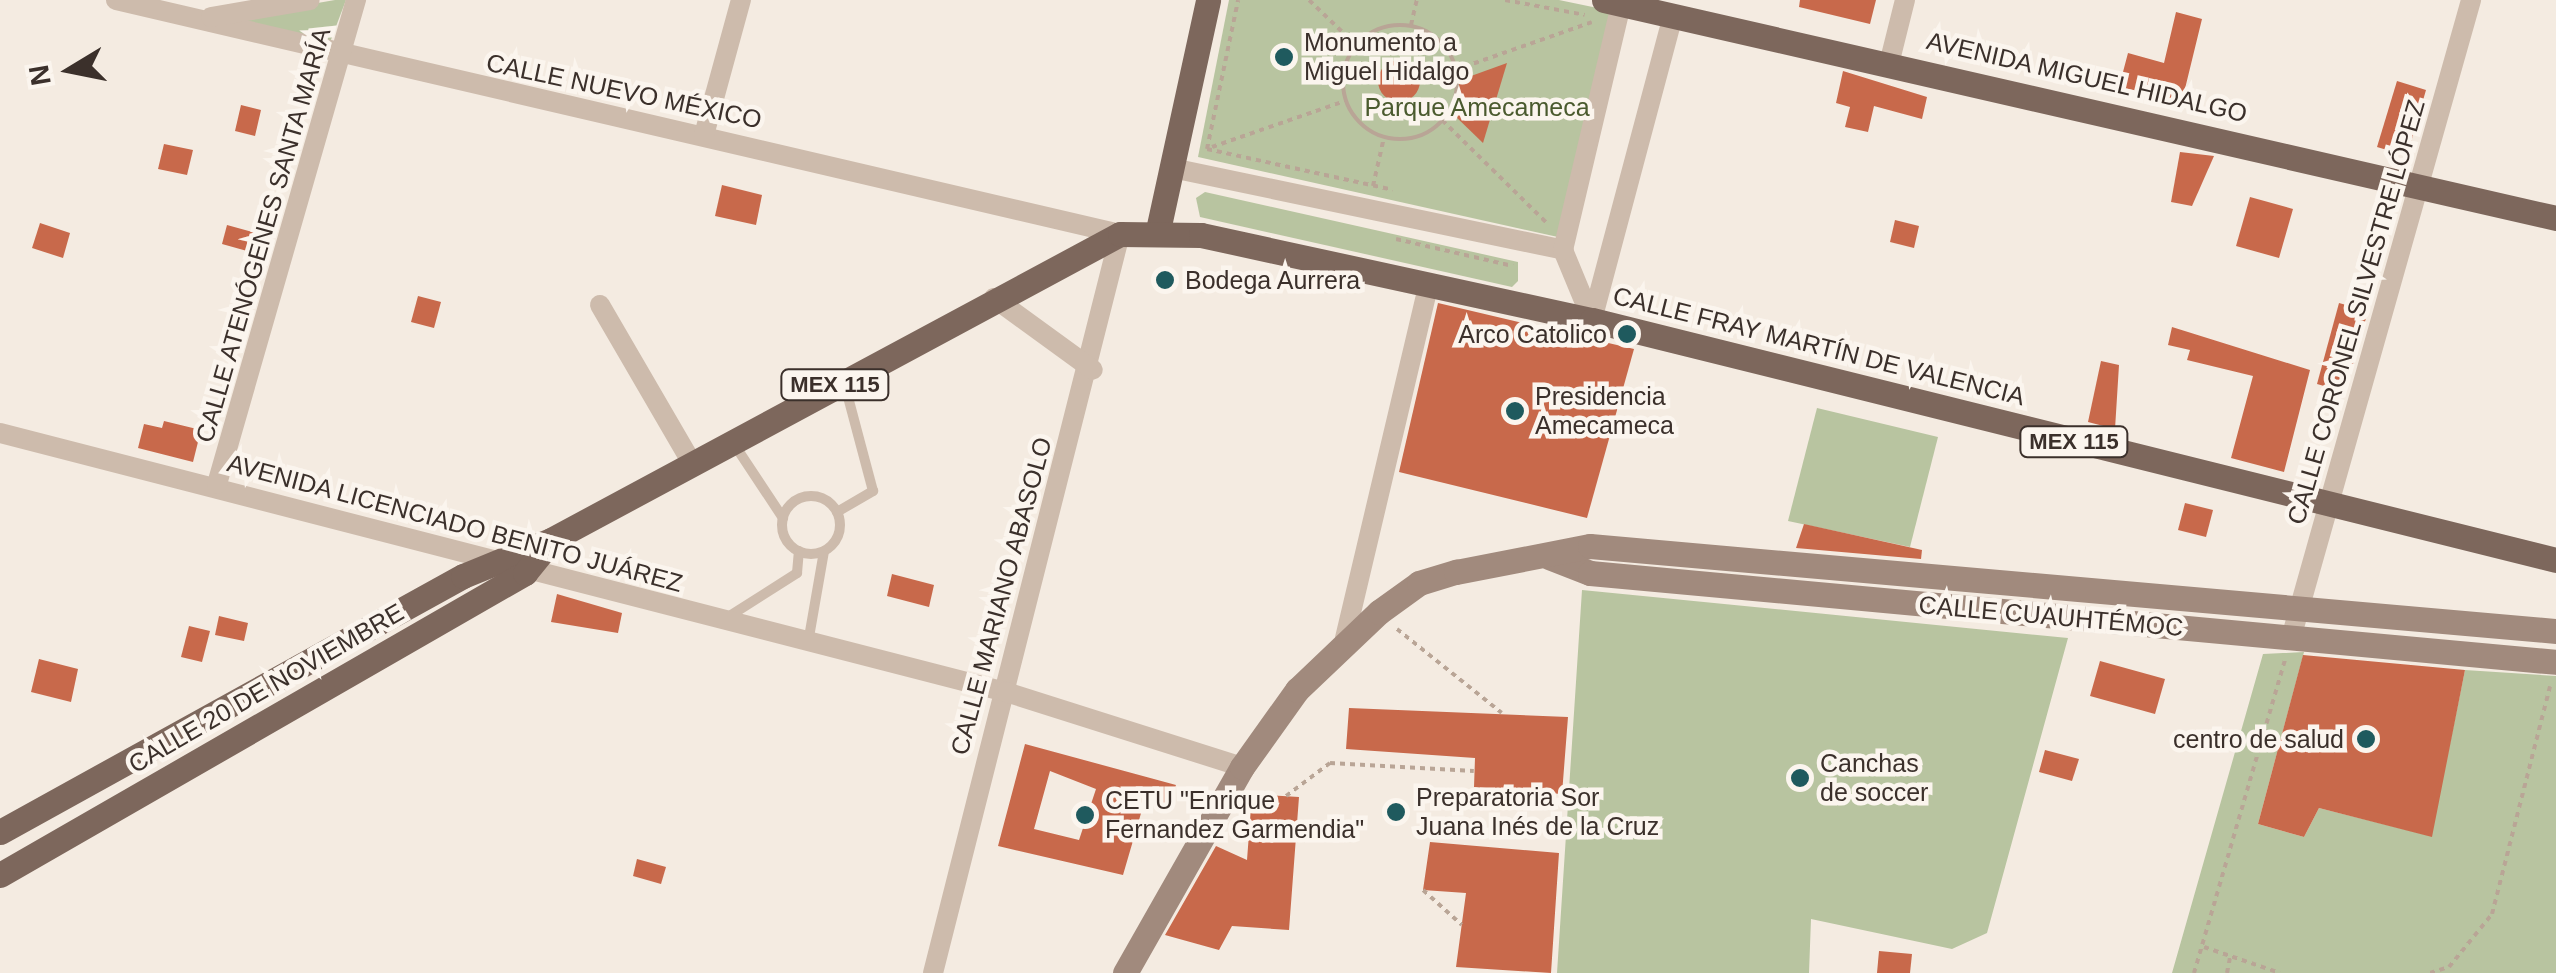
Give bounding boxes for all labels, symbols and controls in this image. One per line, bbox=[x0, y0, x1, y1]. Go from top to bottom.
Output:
north arrow bbox=[20, 20, 120, 120]
street label: CALLE ATENÓGENES SANTA MARÍA bbox=[189, 23, 337, 447]
street label: AVENIDA MIGUEL HIDALGO bbox=[1923, 25, 2251, 129]
place label: Monumento a Miguel Hidalgo bbox=[1304, 28, 1469, 87]
marker: Monumento a Miguel Hidalgo bbox=[1273, 46, 1295, 68]
street label: CALLE NUEVO MÉXICO bbox=[484, 47, 764, 135]
text: N bbox=[23, 63, 57, 88]
park label: Parque Amecameca bbox=[1364, 92, 1590, 122]
street label: CALLE CORONEL SILVESTRE LÓPEZ bbox=[2281, 96, 2431, 528]
place label: Bodega Aurrera bbox=[1185, 265, 1362, 295]
marker: Bodega Aurrera bbox=[1154, 269, 1176, 291]
street label: CALLE FRAY MARTÍN DE VALENCIA bbox=[1610, 280, 2028, 412]
place label: Arco Catolico bbox=[1458, 319, 1607, 349]
marker: Arco Catolico bbox=[1616, 323, 1638, 345]
road number: MEX 115 bbox=[780, 368, 890, 402]
place label: Presidencia Amecameca bbox=[1535, 382, 1674, 441]
marker: Presidencia Amecameca bbox=[1504, 400, 1526, 422]
road number: MEX 115 bbox=[2019, 425, 2129, 459]
street label: CALLE MARIANO ABASOLO bbox=[944, 433, 1058, 759]
street label: AVENIDA LICENCIADO BENITO JUÁREZ bbox=[223, 448, 687, 598]
street label: CALLE CUAUHTÉMOC bbox=[1918, 589, 2184, 643]
street label: CALLE 20 DE NOVIEMBRE bbox=[123, 597, 409, 779]
place label: centro de salud bbox=[2173, 724, 2344, 754]
marker: centro de salud bbox=[2353, 726, 2379, 752]
place label: Canchas de soccer bbox=[1820, 749, 1928, 808]
marker: Canchas de soccer bbox=[1789, 767, 1811, 789]
place label: Preparatoria Sor Juana Inés de la Cruz bbox=[1416, 783, 1659, 842]
place label: CETU "Enrique Fernandez Garmendia" bbox=[1105, 786, 1364, 845]
marker: Preparatoria Sor Juana Inés de la Cruz bbox=[1385, 801, 1407, 823]
marker: CETU "Enrique Fernandez Garmendia" bbox=[1074, 804, 1096, 826]

